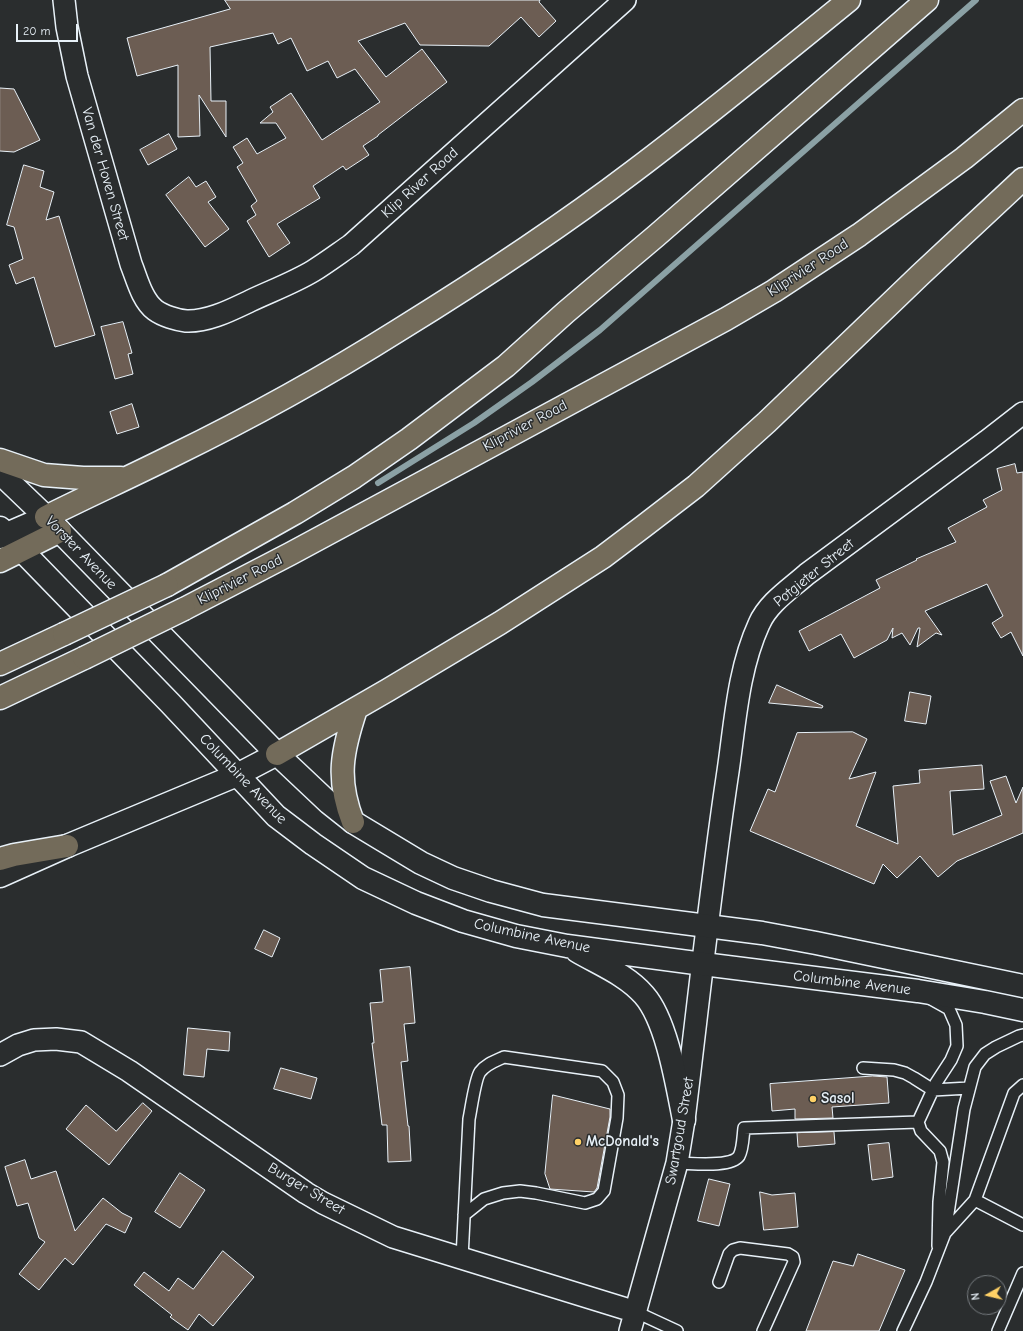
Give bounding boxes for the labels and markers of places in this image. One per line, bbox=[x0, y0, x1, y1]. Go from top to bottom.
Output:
place label: Sasol bbox=[821, 1090, 854, 1108]
marker: Sasol bbox=[808, 1094, 818, 1104]
place label: McDonald's bbox=[586, 1133, 659, 1151]
marker: McDonald's bbox=[573, 1137, 583, 1147]

